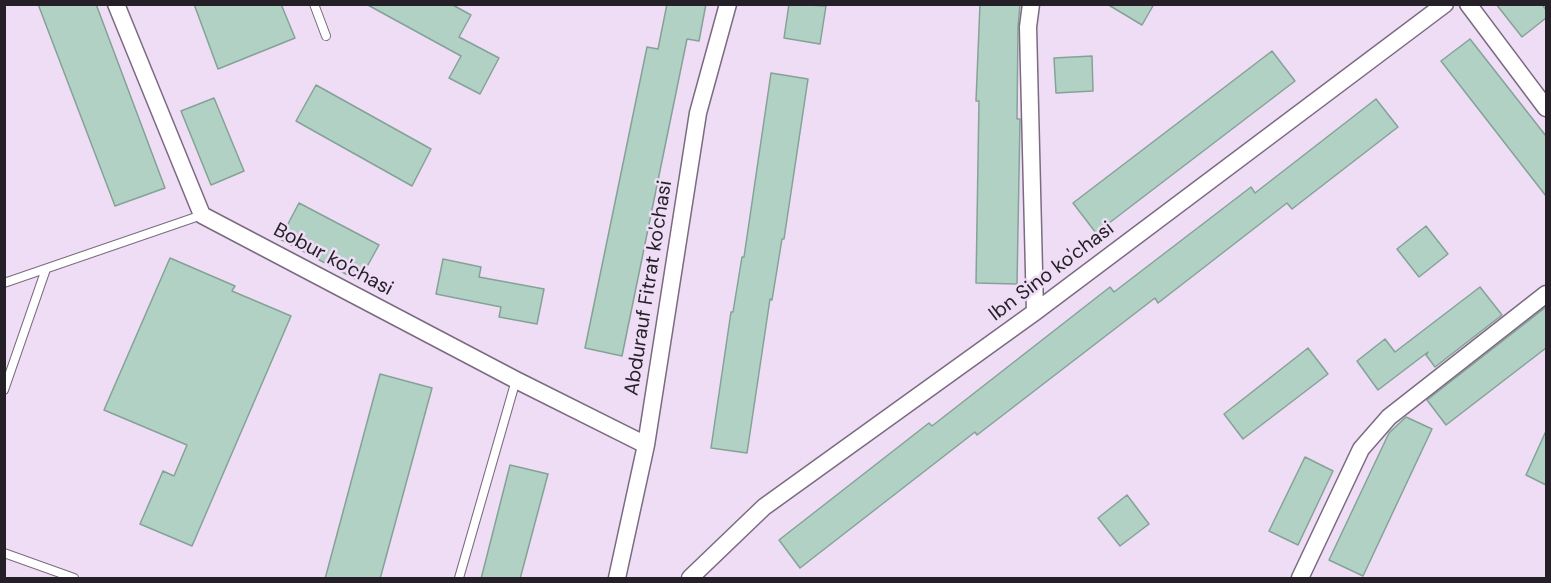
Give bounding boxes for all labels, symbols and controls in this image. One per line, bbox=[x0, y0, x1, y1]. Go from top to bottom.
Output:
street label: Abdurauf Fitrat ko'chasi bbox=[620, 179, 678, 397]
street label: Ibn Sino ko'chasi bbox=[985, 217, 1119, 327]
street label: Bobur ko'chasi bbox=[269, 218, 397, 302]

